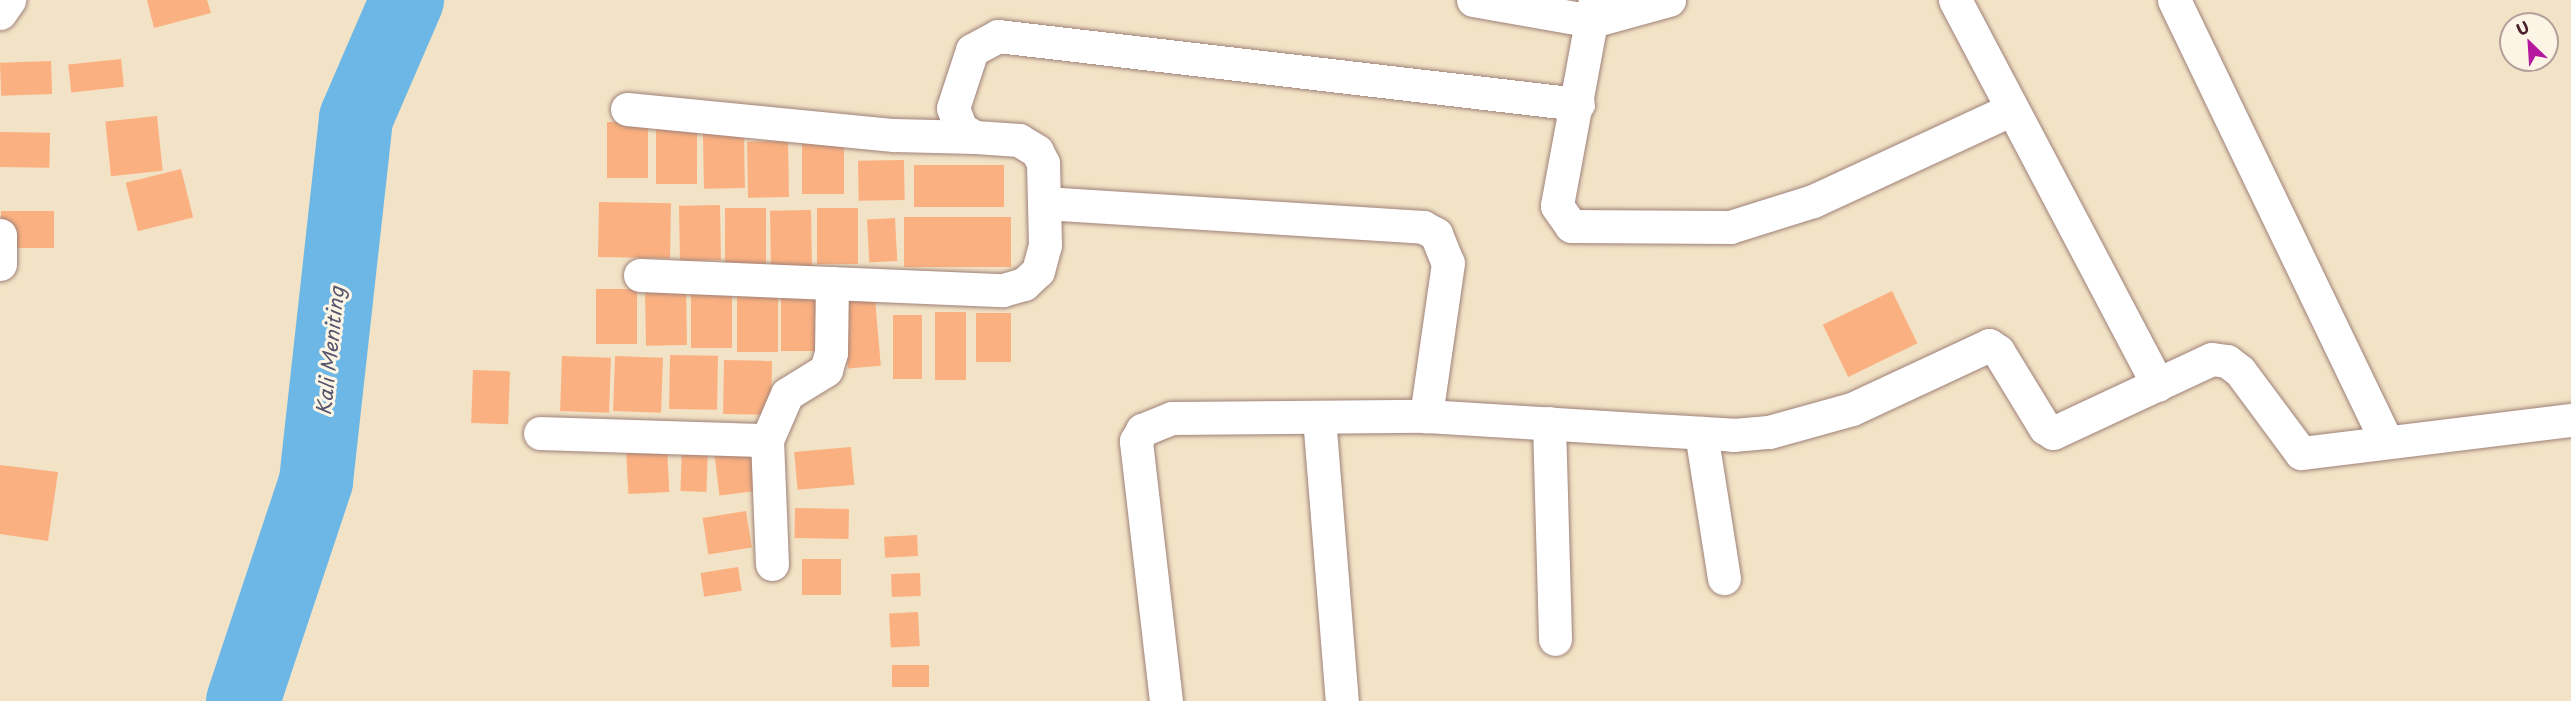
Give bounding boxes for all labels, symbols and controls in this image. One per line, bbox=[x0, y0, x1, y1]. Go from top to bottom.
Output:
north arrow bbox=[2499, 12, 2559, 72]
text: U bbox=[2512, 14, 2533, 41]
water label: Kali Meniting bbox=[311, 286, 349, 416]

